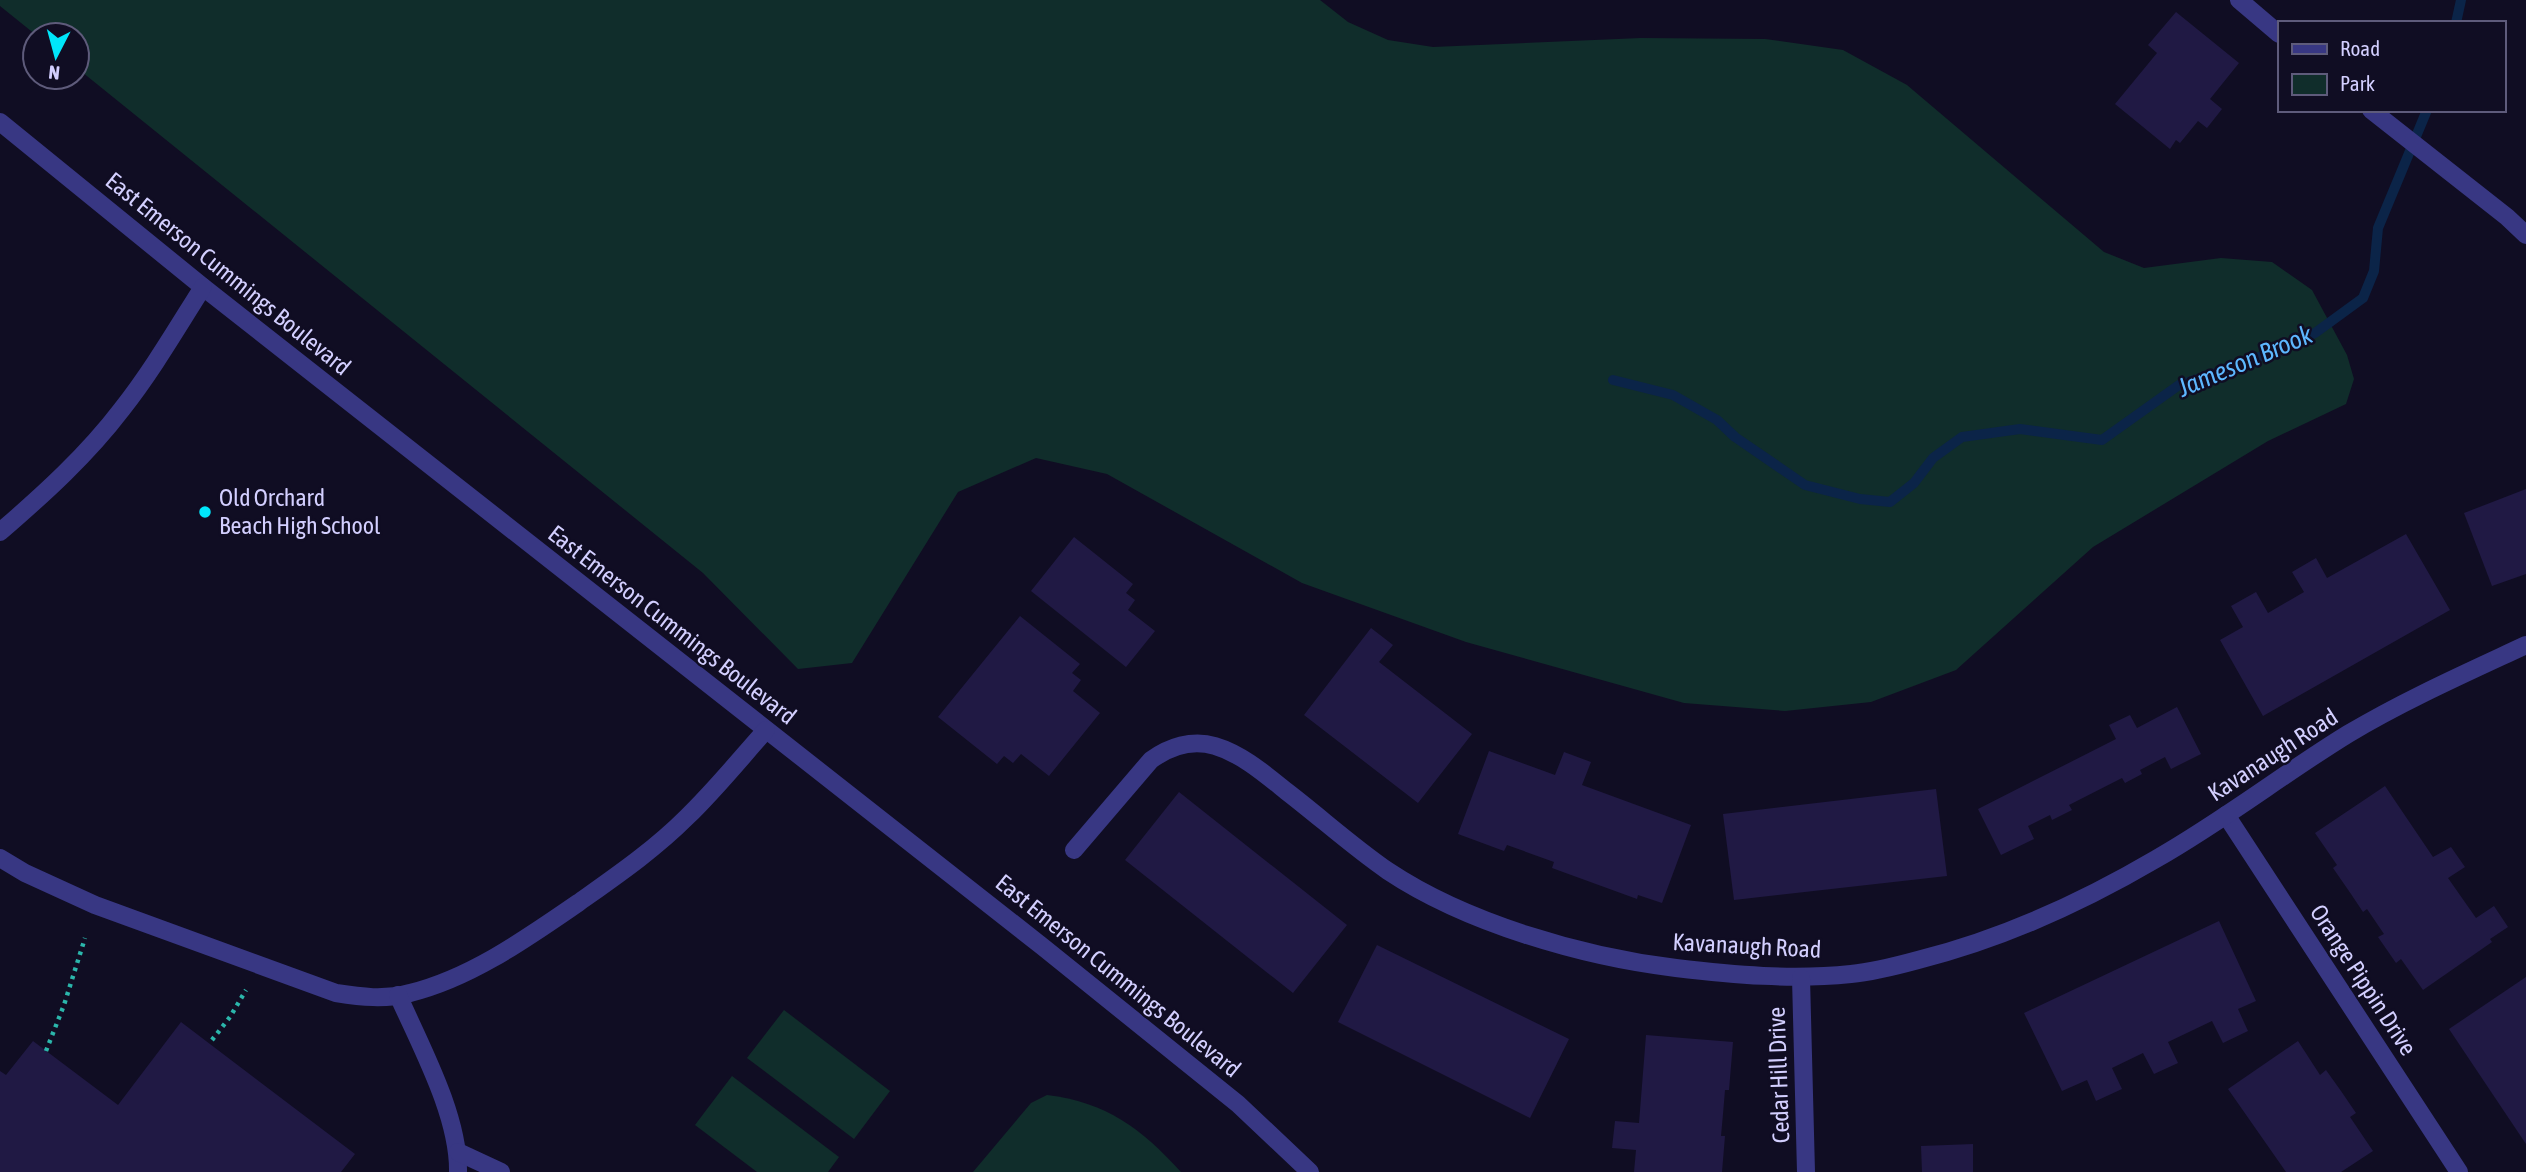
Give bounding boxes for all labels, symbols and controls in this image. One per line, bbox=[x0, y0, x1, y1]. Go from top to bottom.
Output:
north arrow bbox=[21, 21, 91, 91]
legend bbox=[2278, 21, 2505, 112]
text: Road bbox=[2340, 36, 2380, 60]
text: N bbox=[47, 61, 61, 84]
text: Park bbox=[2340, 71, 2375, 95]
street label: East Emerson Cummings Boulevard bbox=[101, 167, 356, 381]
water label: Jameson Brook bbox=[2172, 319, 2317, 403]
place label: Old Orchard Beach High School bbox=[219, 484, 381, 539]
marker: Old Orchard Beach High School bbox=[197, 504, 213, 520]
street label: East Emerson Cummings Boulevard bbox=[543, 520, 801, 730]
street label: Kavanaugh Road bbox=[2203, 703, 2342, 806]
street label: East Emerson Cummings Boulevard bbox=[991, 869, 1246, 1083]
street label: Orange Pippin Drive bbox=[2305, 899, 2422, 1060]
street label: Kavanaugh Road bbox=[1672, 928, 1822, 963]
street label: Cedar Hill Drive bbox=[1763, 1006, 1794, 1144]

